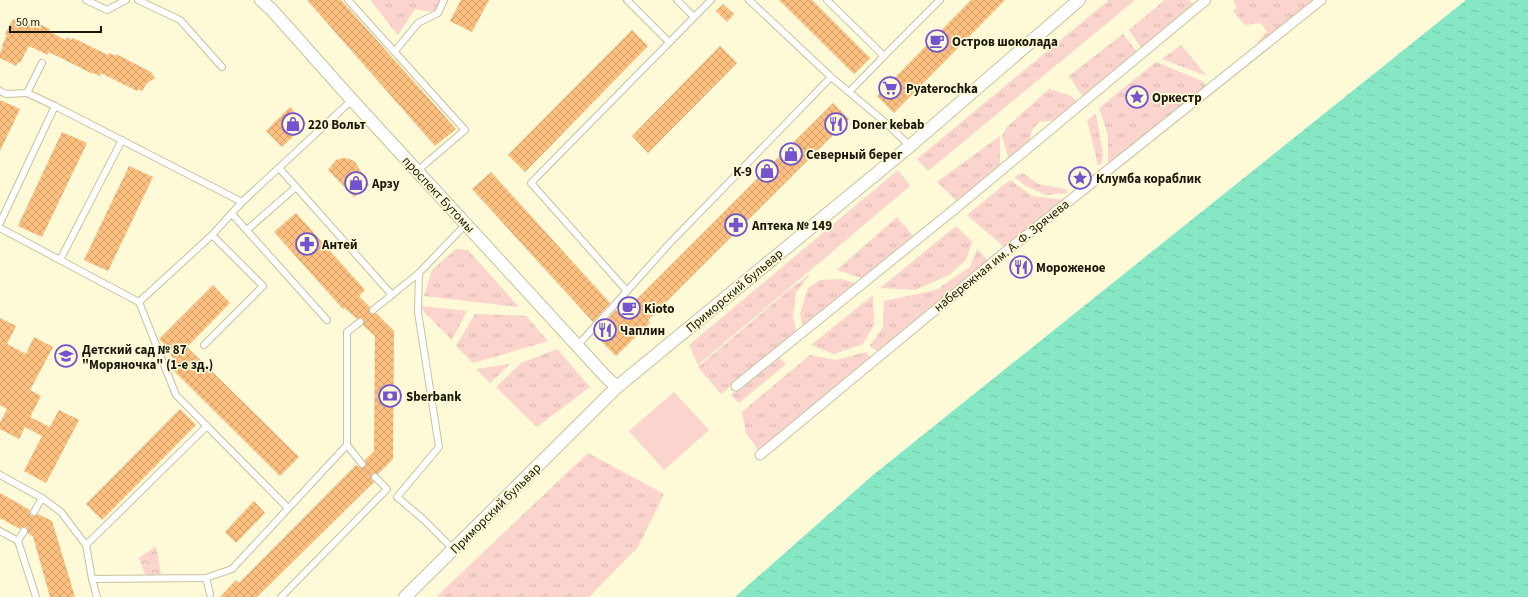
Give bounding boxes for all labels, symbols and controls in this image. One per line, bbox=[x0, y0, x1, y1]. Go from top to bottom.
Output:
scale bar bbox=[10, 8, 101, 34]
text: 50 m bbox=[16, 14, 40, 31]
cafe icon: Остров шоколада bbox=[924, 28, 950, 54]
place label: Остров шоколада bbox=[952, 33, 1058, 51]
supermarket icon: Pyaterochka bbox=[877, 75, 903, 101]
place label: Pyaterochka bbox=[906, 80, 978, 98]
place icon: Оркестр bbox=[1124, 84, 1150, 110]
place label: Оркестр bbox=[1152, 89, 1202, 107]
shop icon: 220 Вольт bbox=[280, 111, 306, 137]
restaurant icon: Doner kebab bbox=[823, 111, 849, 137]
place label: 220 Вольт bbox=[308, 116, 367, 134]
place label: Doner kebab bbox=[852, 116, 925, 134]
shop icon: Северный берег bbox=[778, 141, 804, 167]
place label: Северный берег bbox=[806, 146, 903, 164]
street label: проспект Бутомы bbox=[398, 152, 479, 237]
shop icon: К-9 bbox=[754, 158, 780, 184]
place label: К-9 bbox=[733, 163, 752, 181]
place icon: Клумба кораблик bbox=[1067, 165, 1093, 191]
shop icon: Арзу bbox=[343, 170, 369, 196]
place label: Клумба кораблик bbox=[1096, 170, 1202, 188]
place label: Арзу bbox=[371, 175, 400, 193]
street label: набережная им. А. Ф. Зрячева bbox=[930, 195, 1073, 316]
pharmacy icon: Аптека № 149 bbox=[723, 212, 749, 238]
place label: Аптека № 149 bbox=[751, 217, 832, 235]
pharmacy icon: Антей bbox=[294, 231, 320, 257]
place label: Антей bbox=[321, 236, 358, 254]
street label: Приморский бульвар bbox=[682, 245, 787, 337]
restaurant icon: Мороженое bbox=[1008, 254, 1034, 280]
place label: Мороженое bbox=[1036, 259, 1106, 277]
cafe icon: Kioto bbox=[616, 295, 642, 321]
place label: Kioto bbox=[644, 300, 674, 318]
restaurant icon: Чаплин bbox=[592, 317, 618, 343]
place label: Чаплин bbox=[620, 322, 665, 340]
place label: Детский сад № 87 "Моряночка" (1-е зд.) bbox=[82, 341, 213, 374]
school or university icon: Детский сад № 87 "Моряночка" (1-е зд.) bbox=[53, 343, 79, 369]
bank icon: Sberbank bbox=[377, 383, 403, 409]
place label: Sberbank bbox=[406, 388, 462, 406]
street label: Приморский бульвар bbox=[446, 459, 545, 558]

